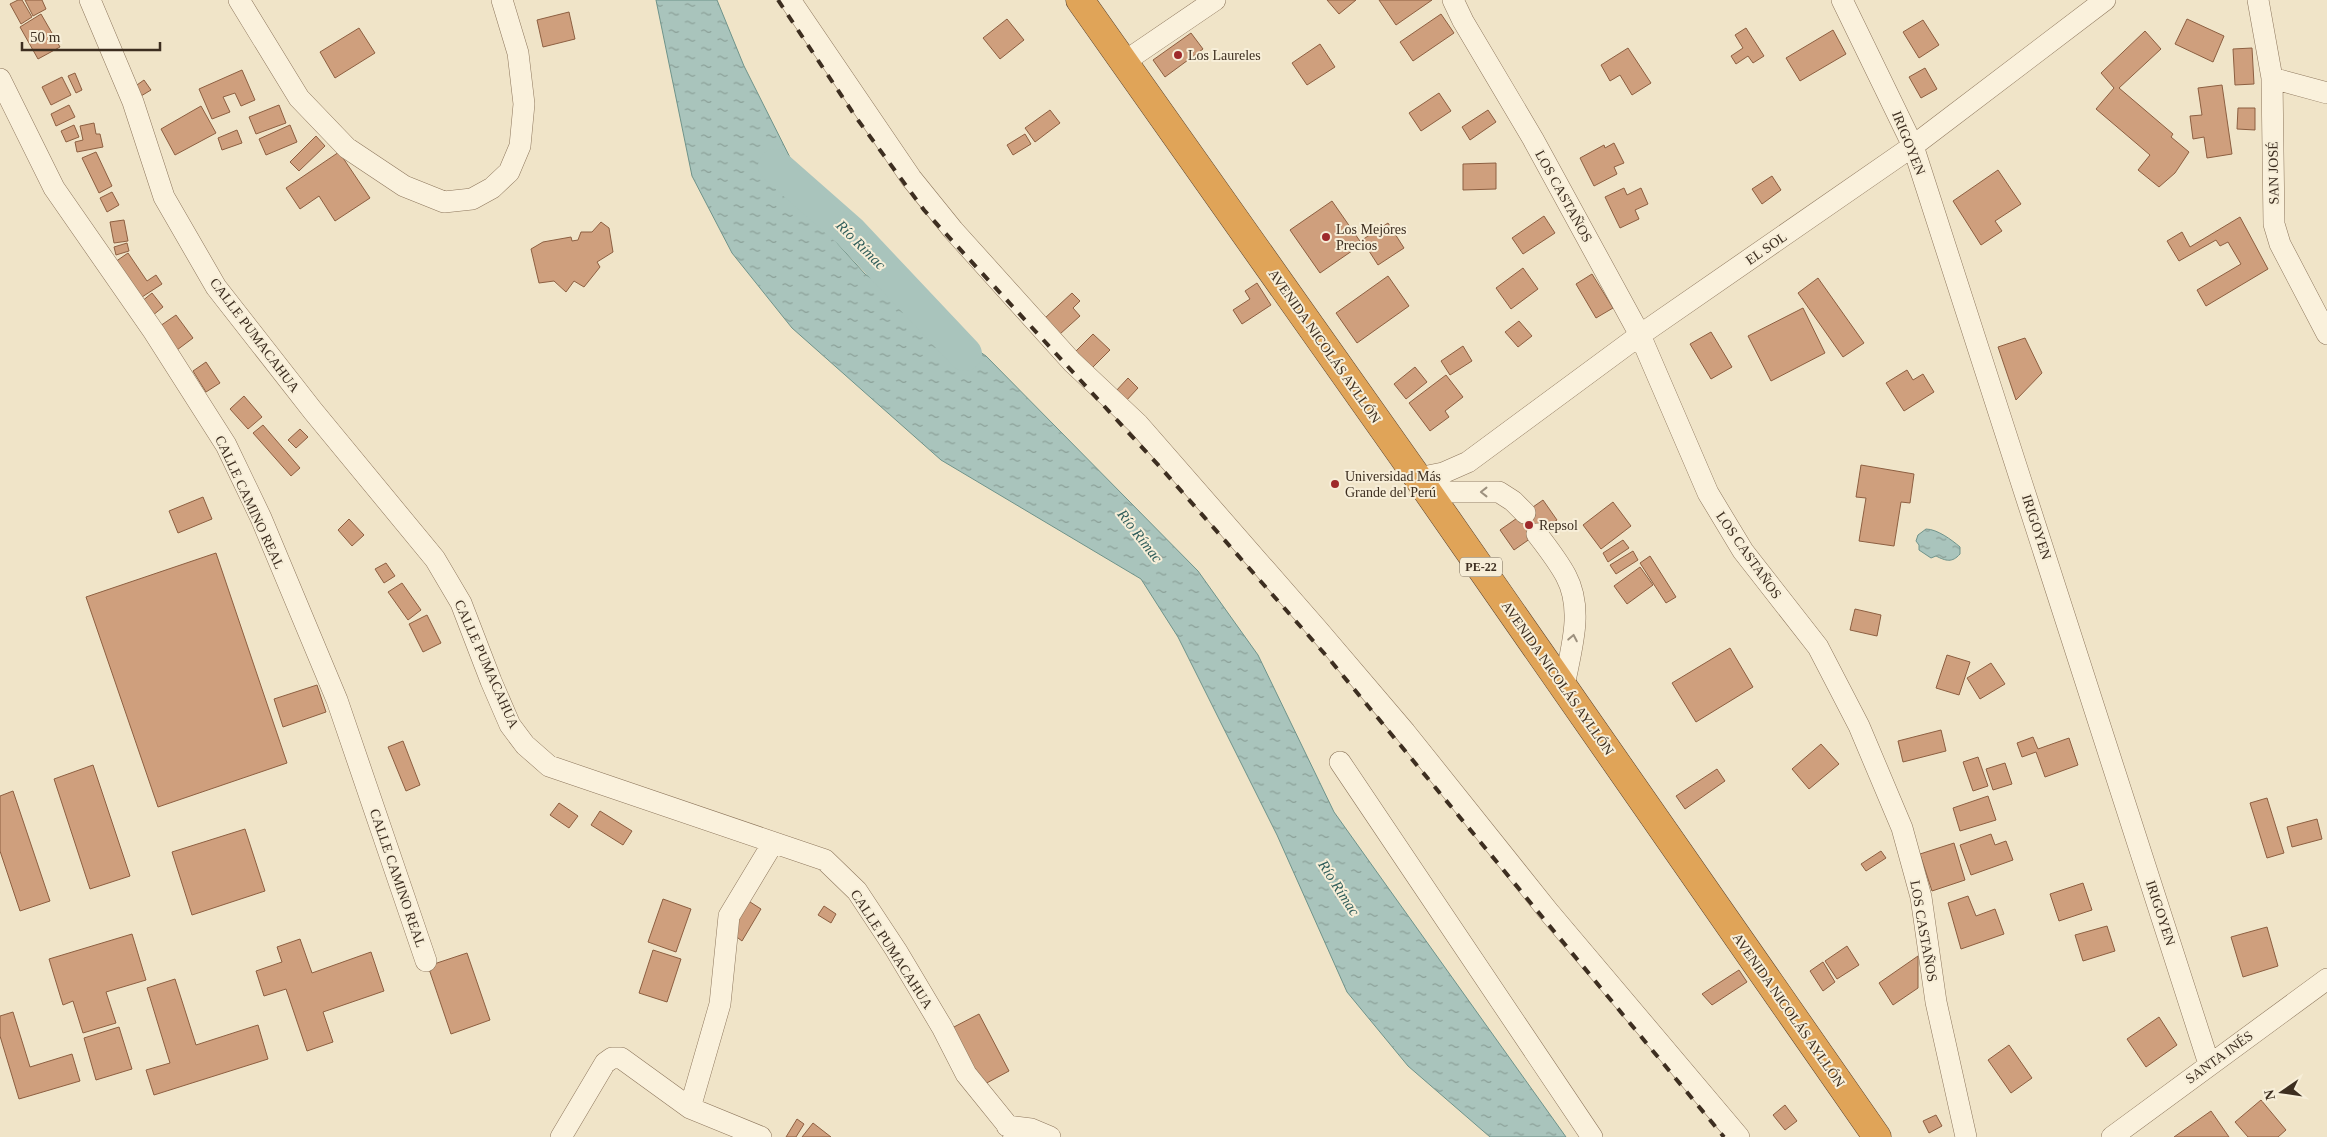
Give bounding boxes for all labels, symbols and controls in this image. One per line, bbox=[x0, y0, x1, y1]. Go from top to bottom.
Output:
scale bar bbox=[22, 20, 160, 52]
text: 50 m bbox=[30, 29, 61, 45]
place label: Los Laureles bbox=[1188, 48, 1261, 63]
marker: Los Laureles bbox=[1172, 49, 1184, 61]
street label: IRIGOYEN bbox=[1889, 109, 1928, 177]
street label: SAN JOSÉ bbox=[2264, 141, 2282, 205]
street label: LOS CASTAÑOS bbox=[1532, 148, 1595, 245]
water label: Río Rímac bbox=[832, 216, 889, 273]
place label: Los Mejores Precios bbox=[1336, 222, 1406, 253]
street label: EL SOL bbox=[1743, 229, 1790, 268]
marker: Los Mejores Precios bbox=[1320, 231, 1332, 243]
street label: AVENIDA NICOLÁS AYLLÓN bbox=[1266, 266, 1384, 426]
street label: CALLE PUMACAHUA bbox=[207, 275, 303, 396]
street label: CALLE CAMINO REAL bbox=[212, 433, 287, 571]
place label: Universidad Más Grande del Perú bbox=[1345, 469, 1441, 500]
marker: Universidad Más Grande del Perú bbox=[1329, 478, 1341, 490]
one-way arrow bbox=[1480, 487, 1488, 497]
street label: IRIGOYEN bbox=[2019, 493, 2054, 562]
water label: Río Rímac bbox=[1114, 506, 1166, 566]
street label: LOS CASTAÑOS bbox=[1713, 509, 1784, 602]
place label: Repsol bbox=[1539, 518, 1578, 533]
marker: Repsol bbox=[1523, 519, 1535, 531]
road number: PE-22 bbox=[1460, 558, 1502, 576]
street label: CALLE PUMACAHUA bbox=[451, 598, 522, 731]
street label: AVENIDA NICOLÁS AYLLÓN bbox=[1499, 598, 1617, 758]
one-way arrow bbox=[1567, 633, 1578, 642]
street label: CALLE CAMINO REAL bbox=[367, 807, 428, 949]
water label: Río Rímac bbox=[1315, 856, 1363, 919]
street label: LOS CASTAÑOS bbox=[1907, 879, 1940, 983]
street label: IRIGOYEN bbox=[2143, 879, 2178, 948]
street label: CALLE PUMACAHUA bbox=[847, 887, 936, 1012]
street label: AVENIDA NICOLÁS AYLLÓN bbox=[1730, 930, 1848, 1090]
street label: SANTA INÉS bbox=[2182, 1027, 2256, 1087]
north arrow bbox=[2257, 1067, 2307, 1117]
text: N bbox=[2261, 1088, 2278, 1101]

